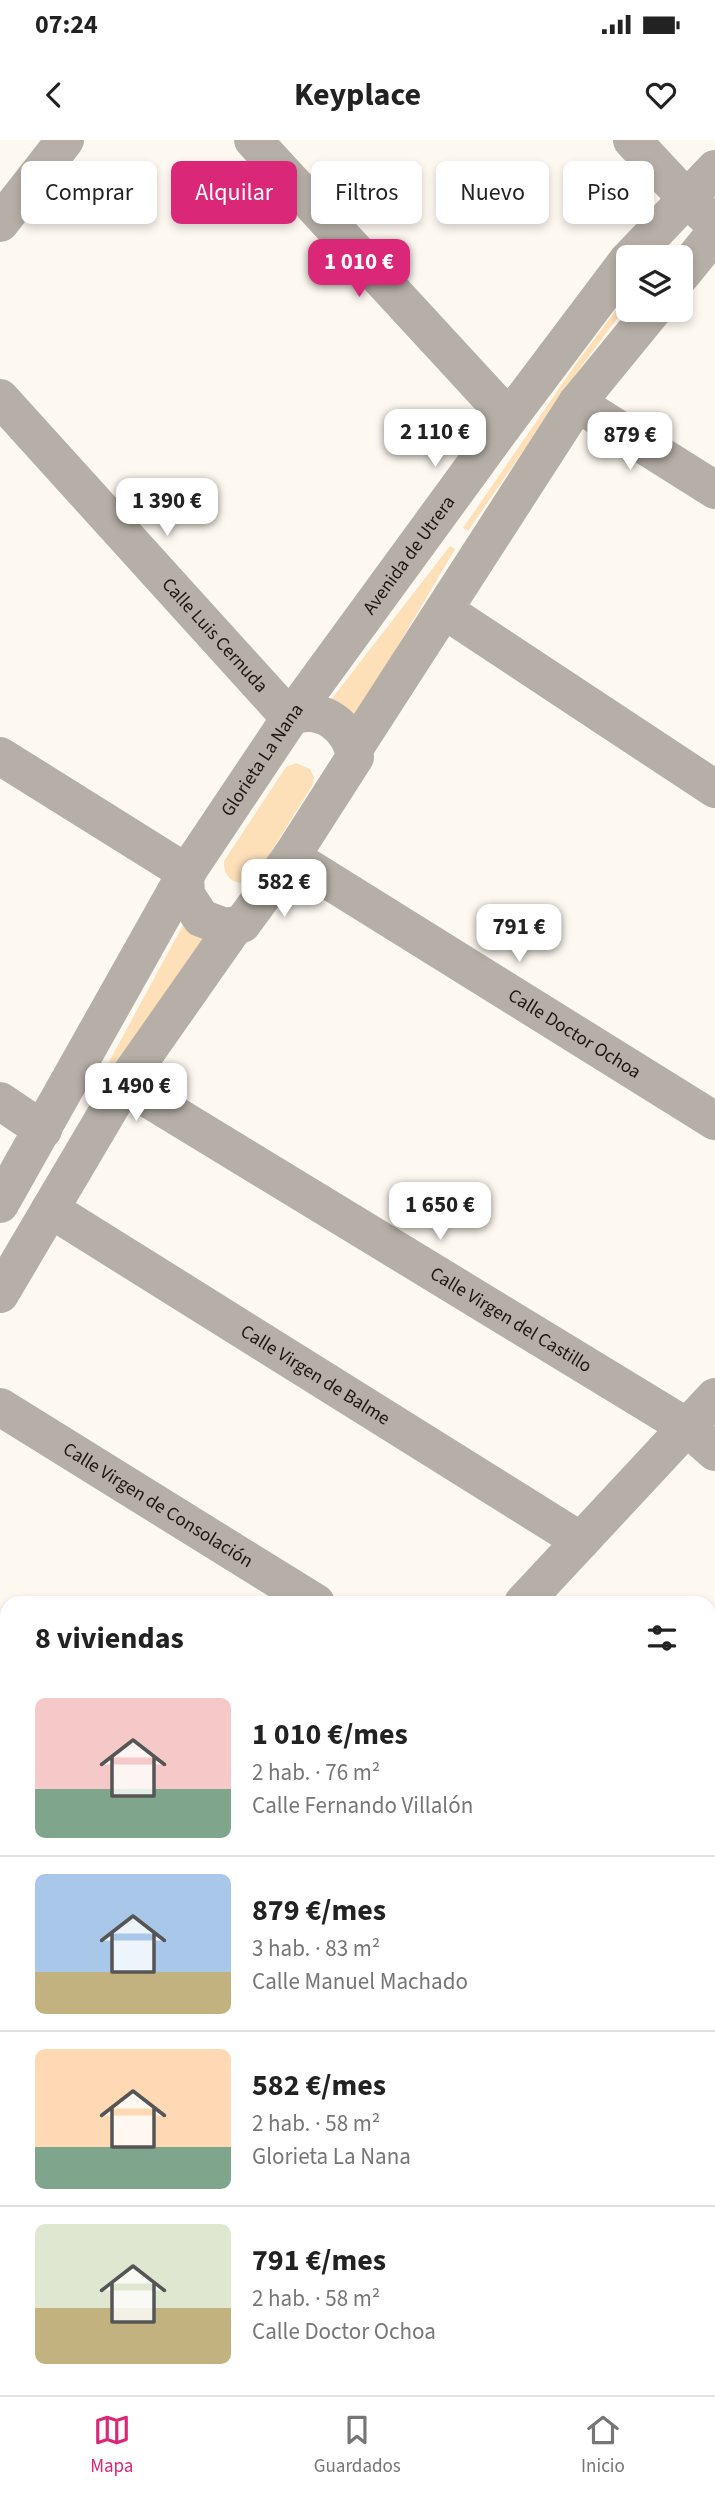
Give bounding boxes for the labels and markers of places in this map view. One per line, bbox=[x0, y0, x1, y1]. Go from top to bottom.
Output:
pin: 1 010 € bbox=[294, 240, 424, 299]
pin: 2 110 € bbox=[370, 410, 500, 469]
pin: 879 € bbox=[581, 412, 679, 472]
pin: 1 390 € bbox=[102, 478, 232, 538]
pin: 582 € bbox=[235, 860, 333, 919]
pin: 791 € bbox=[470, 904, 568, 964]
pin: 1 490 € bbox=[71, 1063, 201, 1123]
pin: 1 650 € bbox=[375, 1182, 505, 1242]

